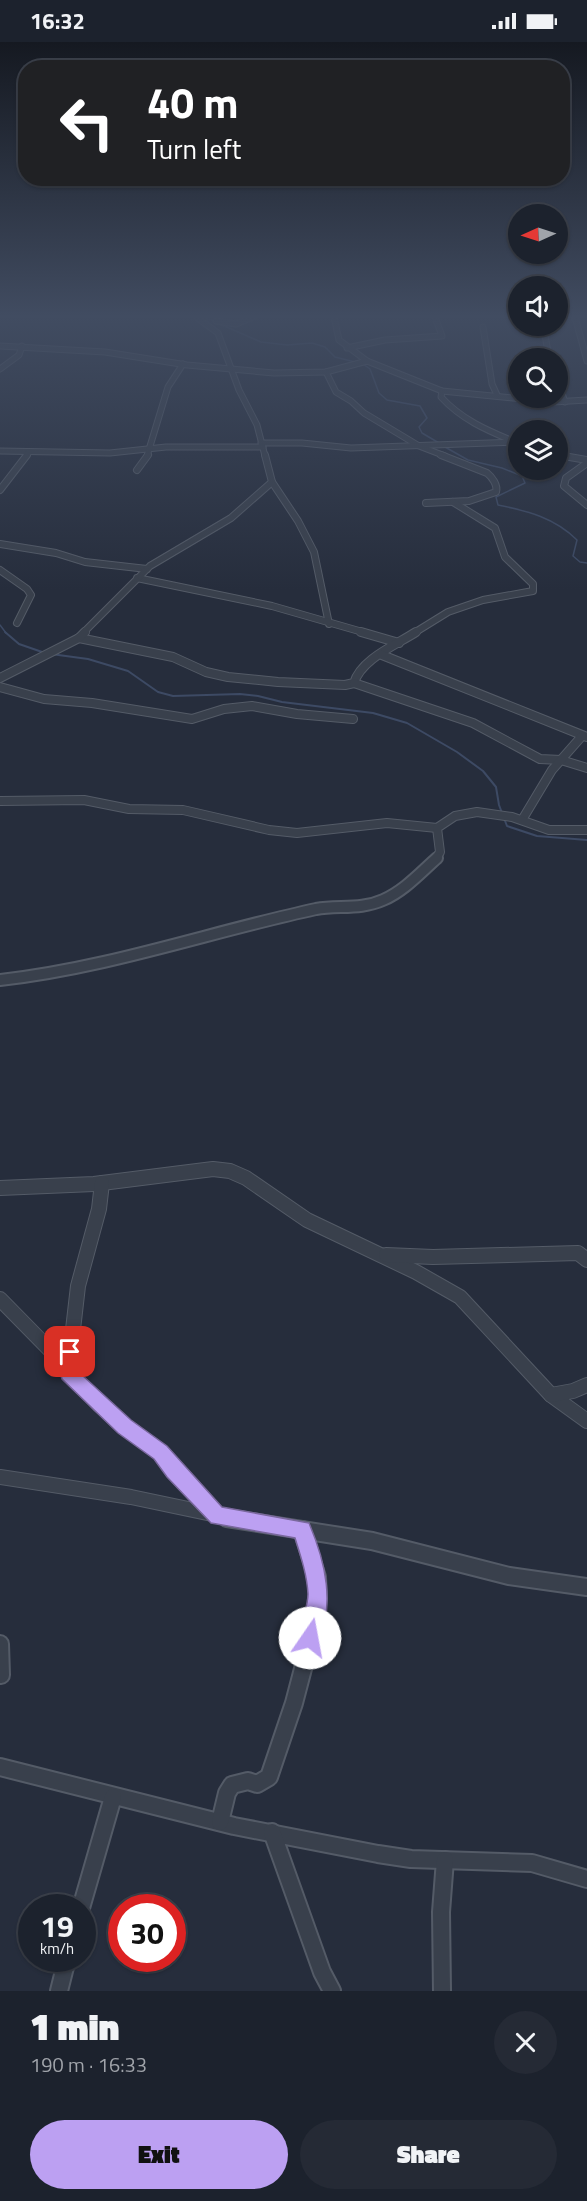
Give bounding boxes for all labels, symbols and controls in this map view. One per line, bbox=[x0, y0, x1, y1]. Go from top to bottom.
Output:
text: 16:32 bbox=[30, 4, 85, 38]
text: 40 m bbox=[147, 70, 239, 134]
icon: left bbox=[48, 84, 126, 162]
text: Turn left bbox=[147, 128, 241, 169]
north arrow bbox=[508, 204, 568, 264]
map controls bbox=[508, 204, 568, 480]
button: sound bbox=[508, 276, 568, 336]
button: search bbox=[508, 348, 568, 408]
button: layers bbox=[508, 420, 568, 480]
pin bbox=[44, 1326, 95, 1377]
icon: arrive bbox=[53, 1335, 86, 1368]
position arrow bbox=[278, 1606, 342, 1670]
speed limit sign: 30 bbox=[108, 1894, 186, 1972]
text: 19 bbox=[40, 1903, 74, 1949]
text: km/h bbox=[40, 1937, 74, 1960]
text: 1 min bbox=[30, 1999, 119, 2054]
button: close bbox=[494, 2011, 557, 2074]
text: 190 m · 16:33 bbox=[30, 2049, 147, 2080]
button: Exit bbox=[30, 2120, 288, 2189]
button: Share bbox=[300, 2120, 557, 2189]

